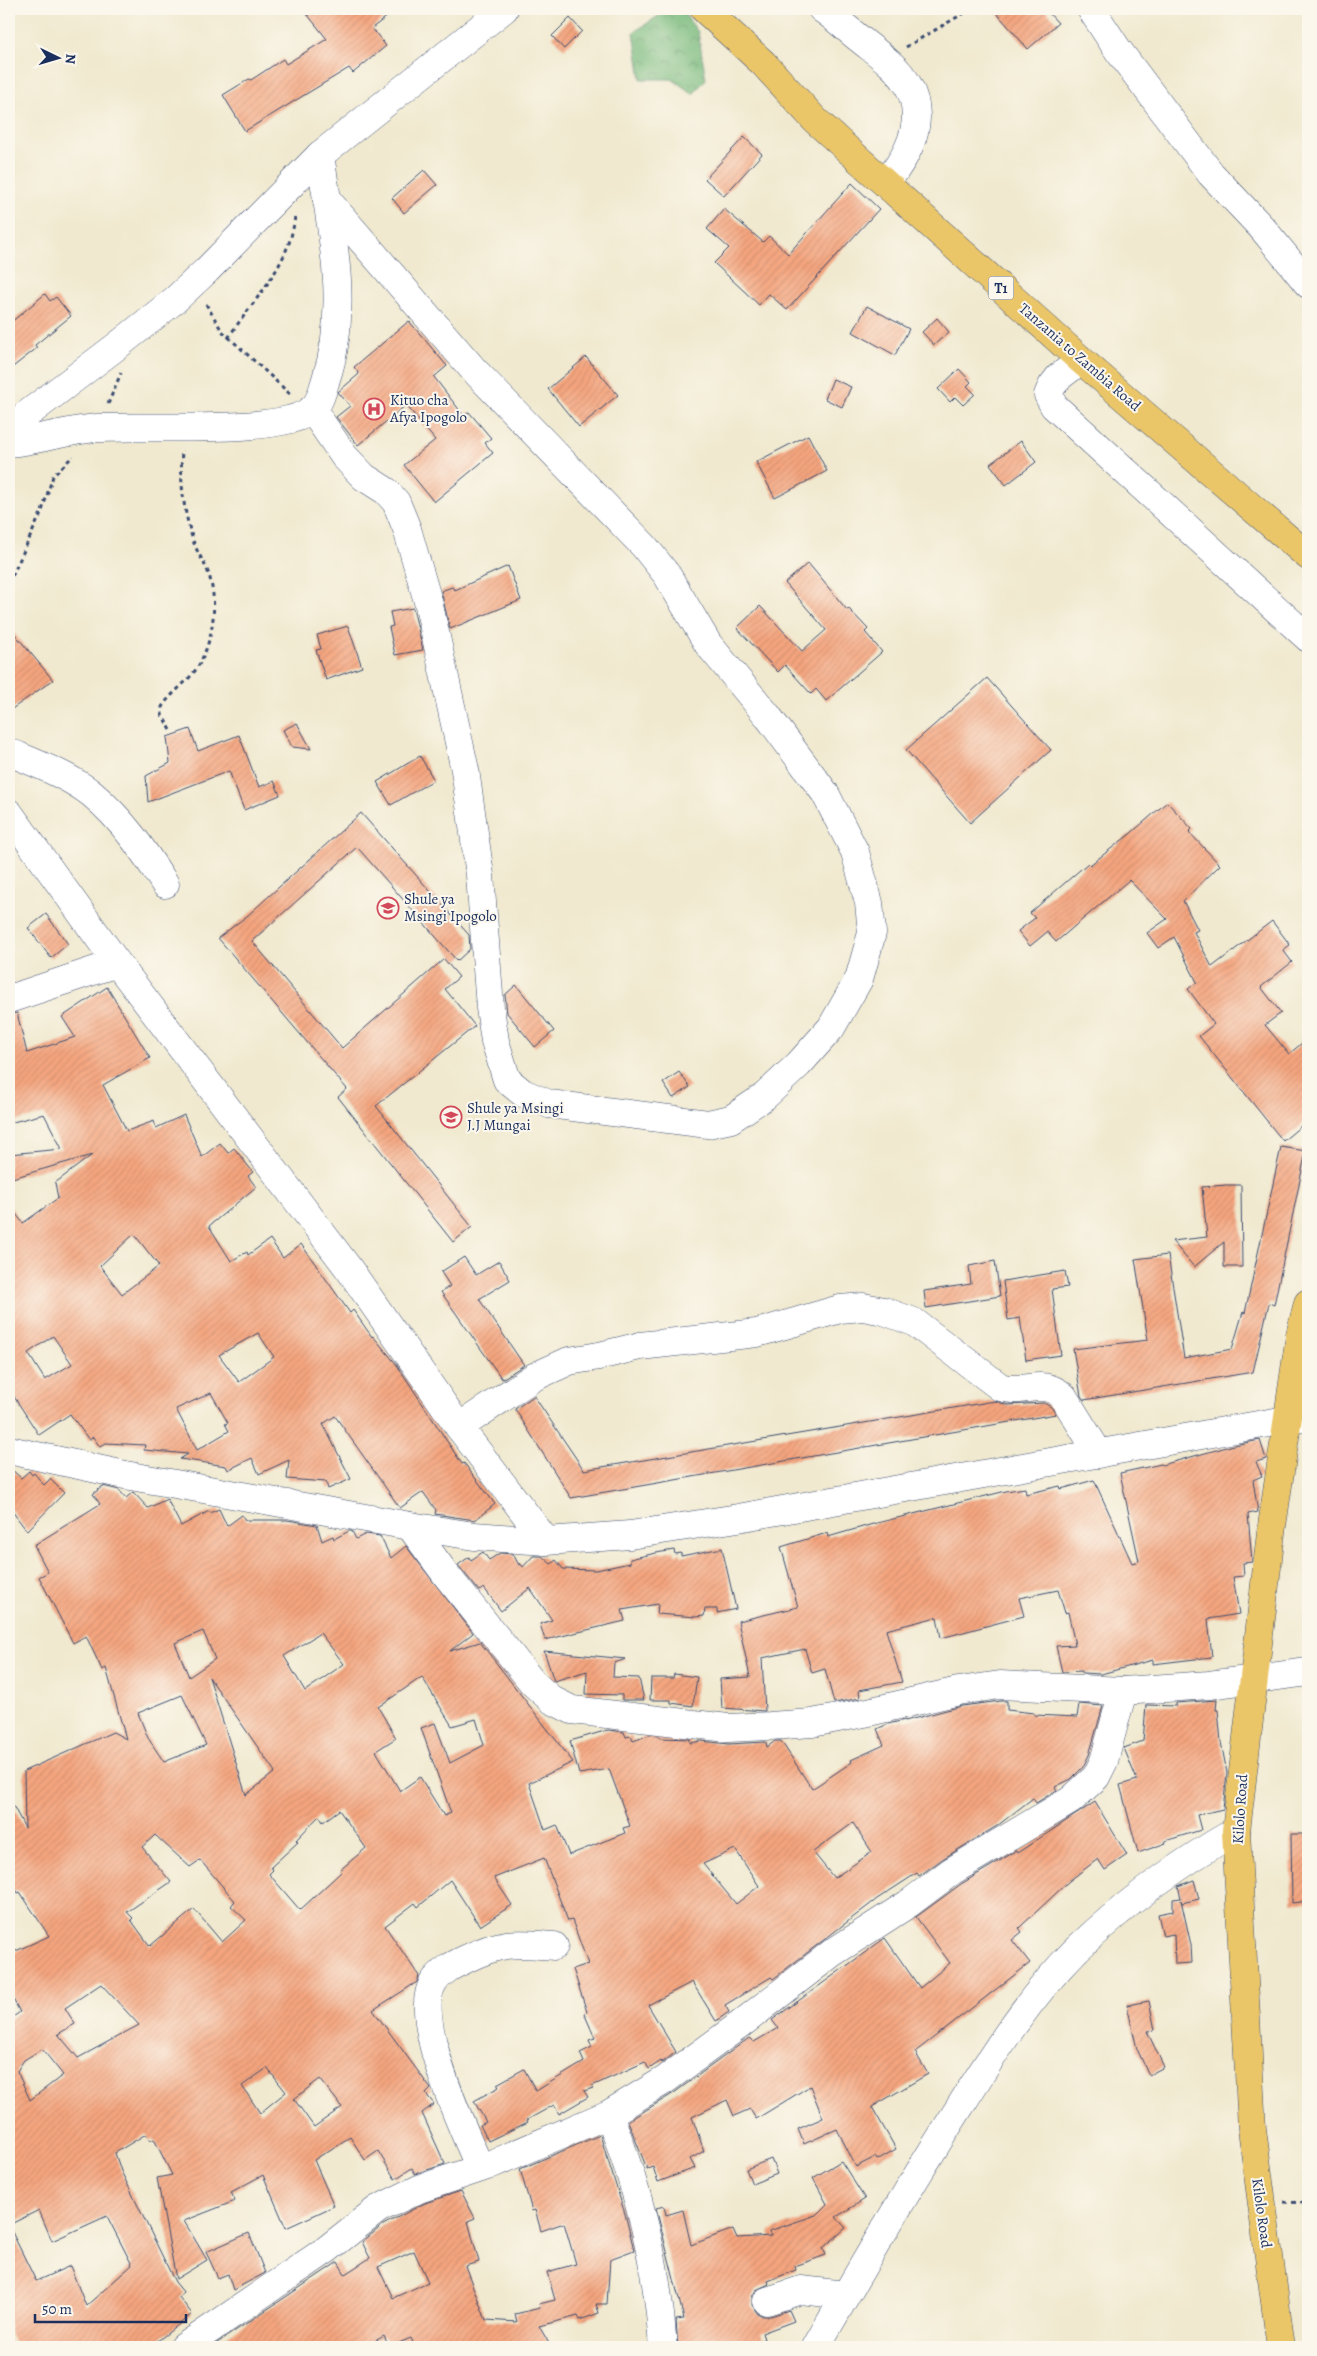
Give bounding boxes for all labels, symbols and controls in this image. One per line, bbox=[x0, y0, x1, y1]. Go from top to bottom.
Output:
north arrow bbox=[32, 32, 82, 82]
text: N bbox=[61, 53, 80, 65]
road number: T1 bbox=[988, 276, 1014, 300]
street label: Tanzania to Zambia Road bbox=[1015, 298, 1146, 416]
place label: Kituo cha Afya Ipogolo bbox=[389, 390, 467, 427]
hospital icon: Kituo cha Afya Ipogolo bbox=[362, 397, 386, 421]
place label: Shule ya Msingi Ipogolo bbox=[404, 889, 497, 926]
school or university icon: Shule ya Msingi Ipogolo bbox=[376, 896, 400, 920]
place label: Shule ya Msingi J.J Mungai bbox=[467, 1098, 564, 1135]
school or university icon: Shule ya Msingi J.J Mungai bbox=[439, 1105, 463, 1129]
street label: Kilolo Road bbox=[1228, 1772, 1252, 1845]
street label: Kilolo Road bbox=[1247, 2177, 1277, 2250]
scale bar bbox=[35, 2291, 186, 2323]
text: 50 m bbox=[42, 2299, 72, 2319]

